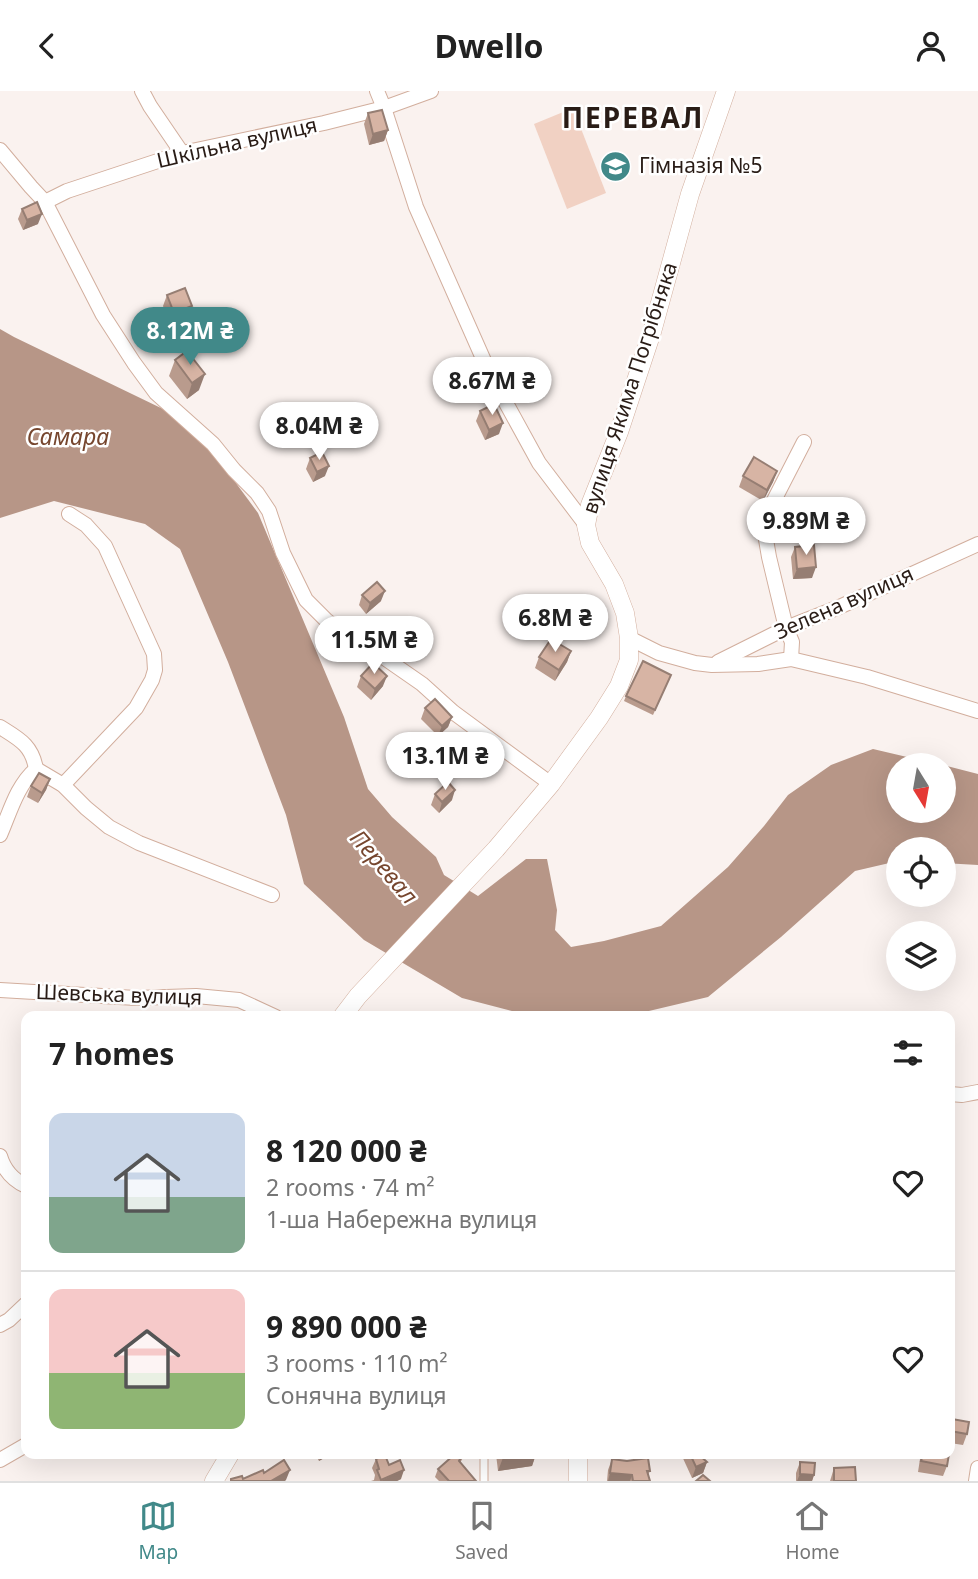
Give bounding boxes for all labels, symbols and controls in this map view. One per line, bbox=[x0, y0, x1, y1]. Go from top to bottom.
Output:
text: Dwello bbox=[435, 24, 544, 67]
icon: back bbox=[28, 27, 66, 65]
icon: person bbox=[912, 27, 950, 65]
district label: ПЕРЕВАЛ bbox=[562, 98, 704, 136]
street label: Шкільна вулиця bbox=[154, 110, 320, 174]
school or university icon: Гімназія №5 bbox=[599, 149, 633, 183]
place label: Гімназія №5 bbox=[639, 151, 762, 179]
street label: вулиця Якима Погрібняка bbox=[575, 258, 683, 517]
pin: 8.12M ₴ bbox=[125, 307, 255, 367]
text: 8.12M ₴ bbox=[147, 314, 233, 346]
pin: 8.67M ₴ bbox=[427, 357, 557, 417]
text: 8.67M ₴ bbox=[449, 364, 535, 396]
pin: 8.04M ₴ bbox=[254, 403, 384, 462]
text: 8.04M ₴ bbox=[276, 409, 362, 441]
water label: Самара bbox=[27, 420, 109, 452]
pin: 9.89M ₴ bbox=[741, 497, 871, 557]
text: 9.89M ₴ bbox=[763, 504, 849, 536]
street label: Зелена вулиця bbox=[770, 559, 917, 645]
pin: 6.8M ₴ bbox=[498, 595, 612, 654]
text: 6.8M ₴ bbox=[518, 601, 592, 633]
pin: 11.5M ₴ bbox=[309, 617, 439, 676]
text: 11.5M ₴ bbox=[331, 623, 417, 655]
pin: 13.1M ₴ bbox=[380, 733, 510, 792]
text: 13.1M ₴ bbox=[402, 739, 488, 771]
north arrow bbox=[886, 753, 956, 823]
map controls bbox=[886, 753, 956, 991]
water label: Перевал bbox=[344, 822, 426, 910]
button: locate bbox=[886, 837, 956, 907]
button: layers bbox=[886, 921, 956, 991]
street label: Шевська вулиця bbox=[35, 977, 203, 1011]
text: 7 homes bbox=[49, 1033, 174, 1074]
icon: filters bbox=[889, 1034, 927, 1072]
text: 8 120 000 ₴ bbox=[266, 1130, 427, 1171]
icon: home bbox=[105, 1141, 189, 1225]
icon: heart bbox=[889, 1164, 927, 1202]
text: 2 rooms · 74 m² bbox=[266, 1171, 435, 1203]
text: 1-ша Набережна вулиця bbox=[266, 1203, 537, 1235]
text: 9 890 000 ₴ bbox=[266, 1306, 427, 1347]
icon: home bbox=[105, 1317, 189, 1401]
icon: heart bbox=[889, 1340, 927, 1378]
text: 3 rooms · 110 m² bbox=[266, 1347, 448, 1379]
text: Сонячна вулиця bbox=[266, 1379, 447, 1411]
tab: Map bbox=[139, 1497, 178, 1565]
tab: Saved bbox=[455, 1497, 508, 1565]
tab: Home bbox=[785, 1497, 839, 1565]

